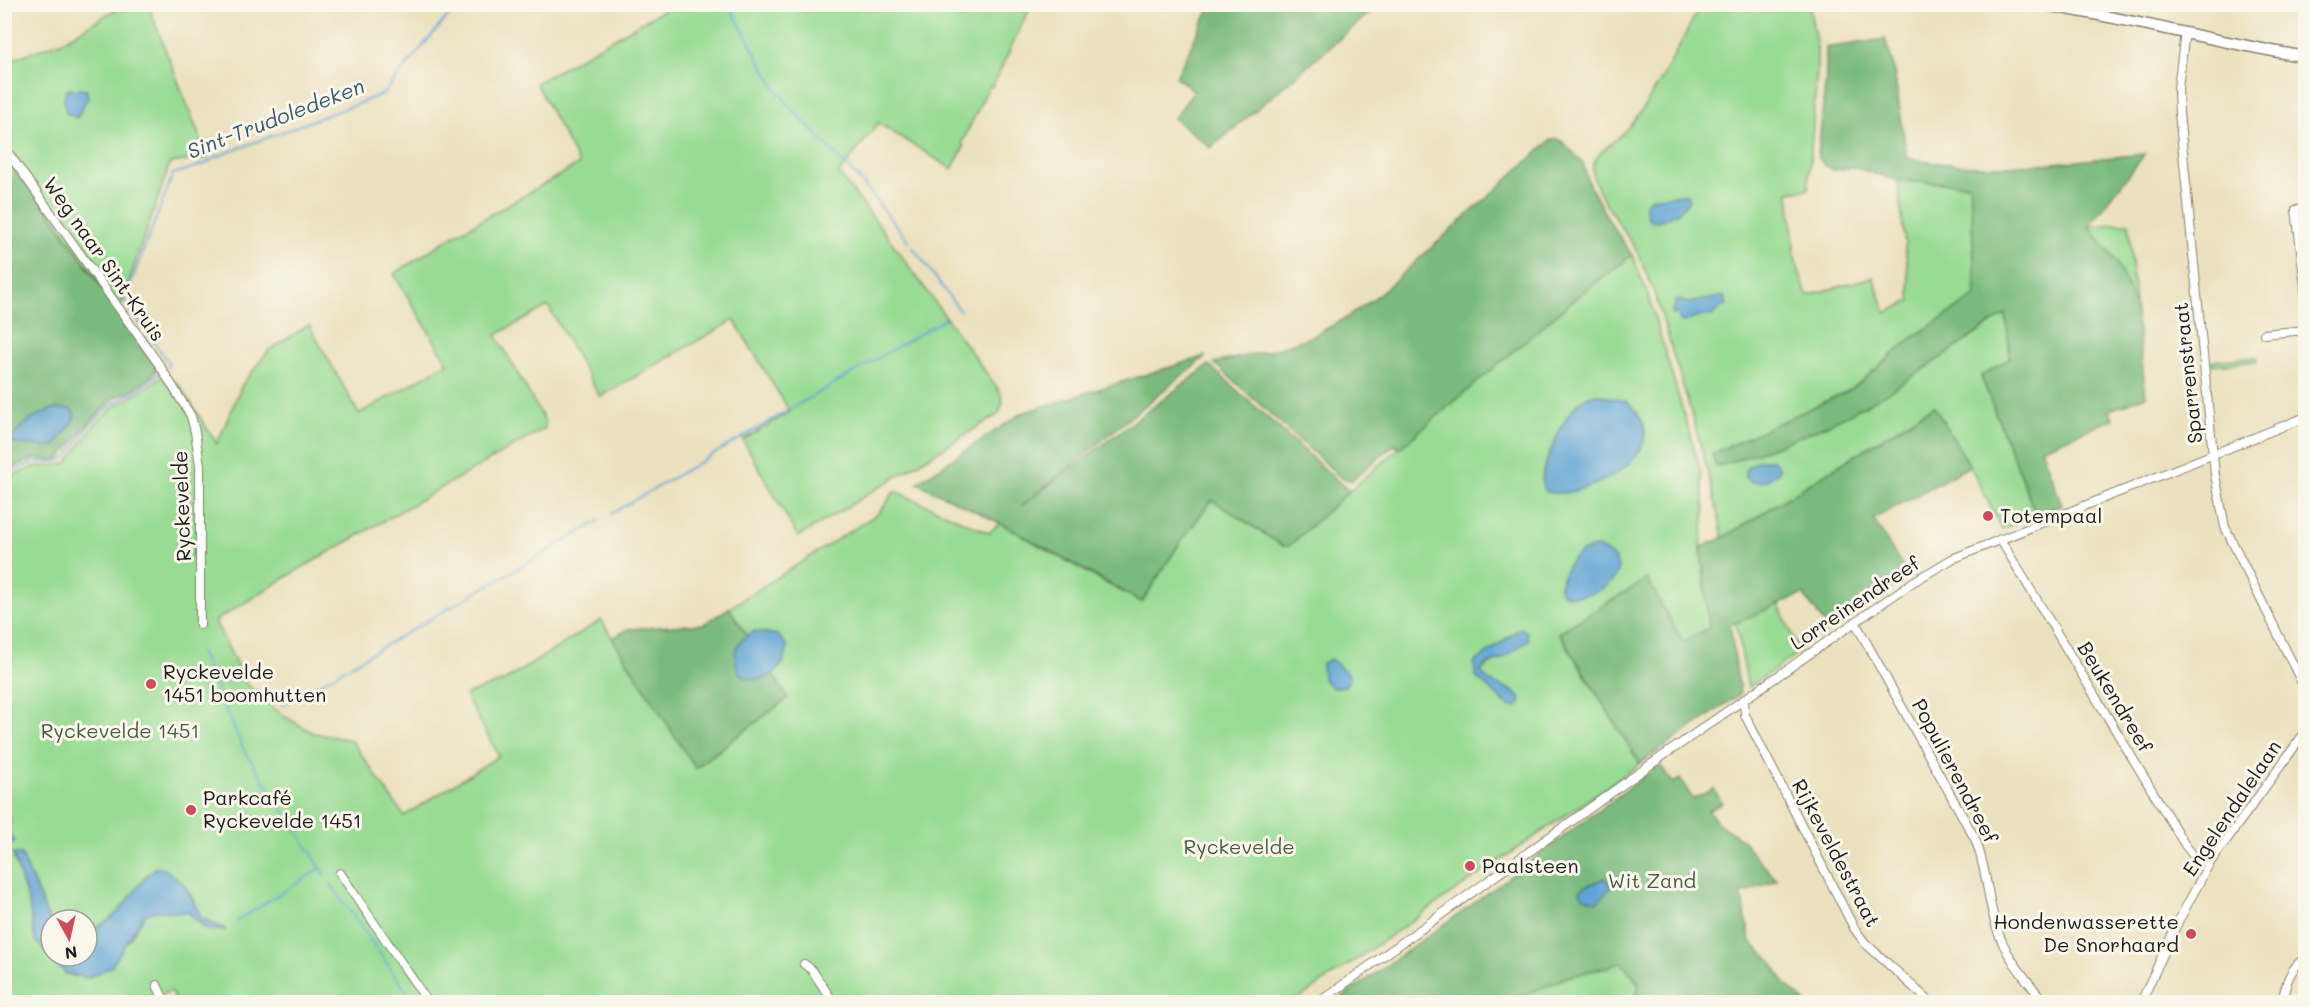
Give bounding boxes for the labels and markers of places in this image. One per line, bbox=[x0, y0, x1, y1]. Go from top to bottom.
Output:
place label: Totempaal bbox=[2000, 502, 2102, 528]
marker: Totempaal bbox=[1981, 509, 1995, 523]
place label: Ryckevelde 1451 boomhutten bbox=[163, 658, 326, 707]
marker: Ryckevelde 1451 boomhutten bbox=[144, 677, 158, 691]
place label: Parkcafé Ryckevelde 1451 bbox=[203, 784, 362, 833]
marker: Parkcafé Ryckevelde 1451 bbox=[184, 803, 198, 817]
place label: Paalsteen bbox=[1482, 852, 1579, 878]
marker: Paalsteen bbox=[1463, 859, 1477, 873]
place label: Hondenwasserette De Snorhaard bbox=[1993, 908, 2179, 957]
marker: Hondenwasserette De Snorhaard bbox=[2184, 927, 2198, 941]

